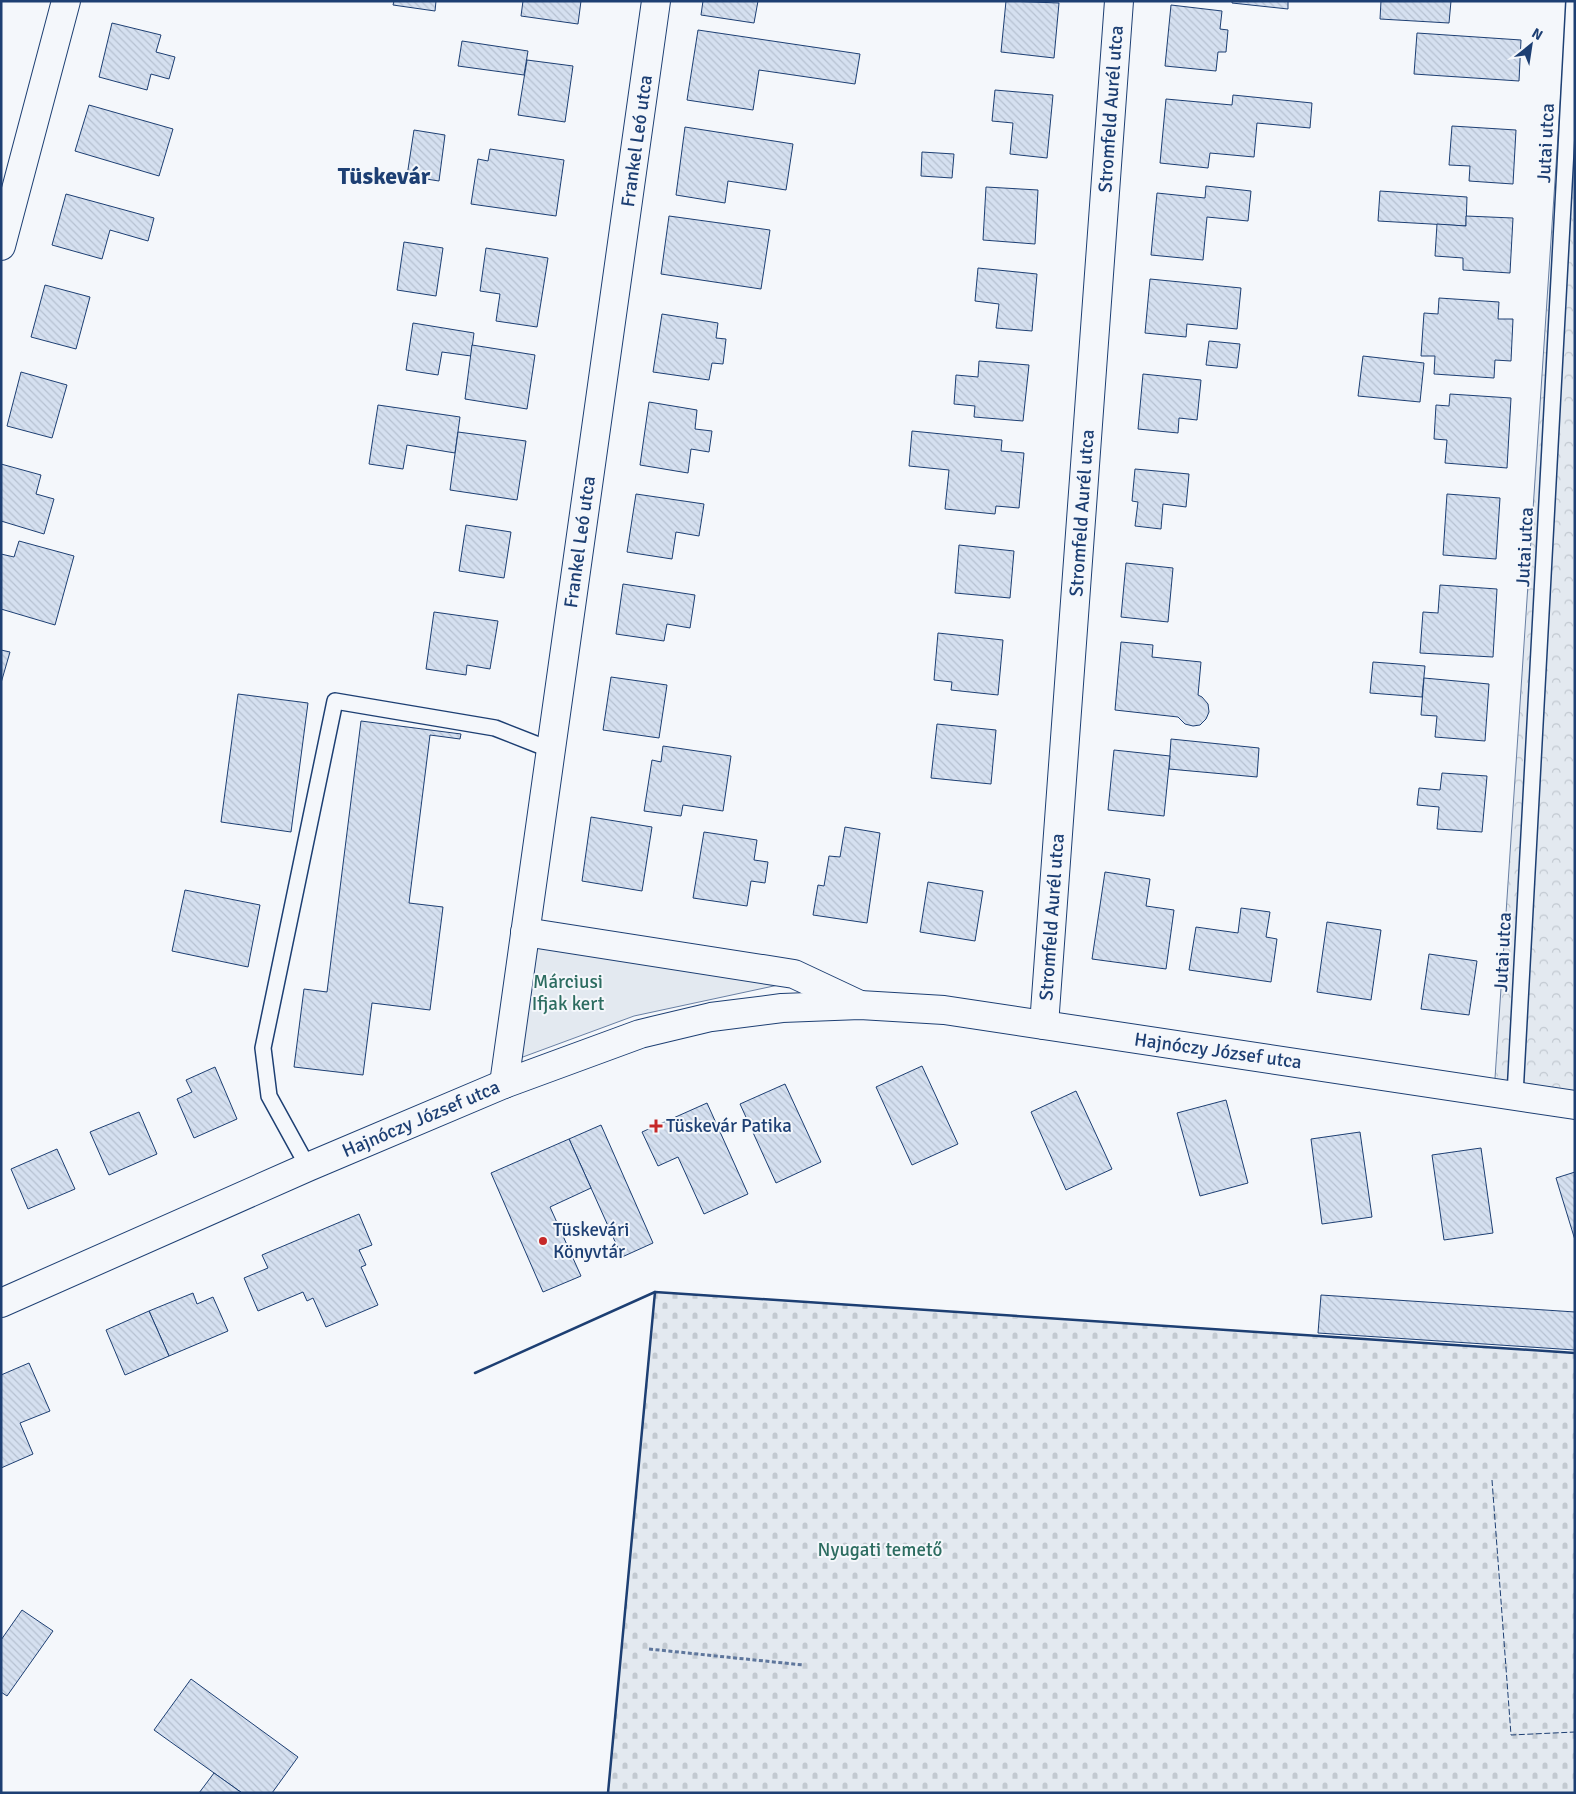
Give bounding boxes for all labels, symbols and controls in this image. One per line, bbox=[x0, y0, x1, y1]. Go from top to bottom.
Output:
north arrow bbox=[1506, 20, 1556, 70]
text: N bbox=[1529, 24, 1546, 44]
street label: Stromfeld Aurél utca bbox=[1093, 25, 1129, 193]
street label: Frankel Leó utca bbox=[616, 73, 658, 209]
street label: Jutai utca bbox=[1532, 102, 1560, 184]
district label: Tüskevár bbox=[338, 161, 431, 191]
street label: Stromfeld Aurél utca bbox=[1064, 429, 1100, 597]
street label: Frankel Leó utca bbox=[559, 474, 601, 610]
street label: Jutai utca bbox=[1511, 506, 1539, 588]
street label: Stromfeld Aurél utca bbox=[1034, 833, 1070, 1001]
street label: Jutai utca bbox=[1489, 911, 1517, 993]
park label: Márciusi Ifjak kert bbox=[532, 970, 605, 1016]
street label: Hajnóczy József utca bbox=[1133, 1027, 1303, 1075]
street label: Hajnóczy József utca bbox=[339, 1075, 503, 1163]
place label: Tüskevár Patika bbox=[666, 1114, 792, 1138]
marker: Tüskevár Patika bbox=[650, 1120, 662, 1132]
place label: Tüskevári Könyvtár bbox=[553, 1218, 629, 1264]
marker: Tüskevári Könyvtár bbox=[537, 1235, 549, 1247]
park label: Nyugati temető bbox=[818, 1538, 942, 1562]

